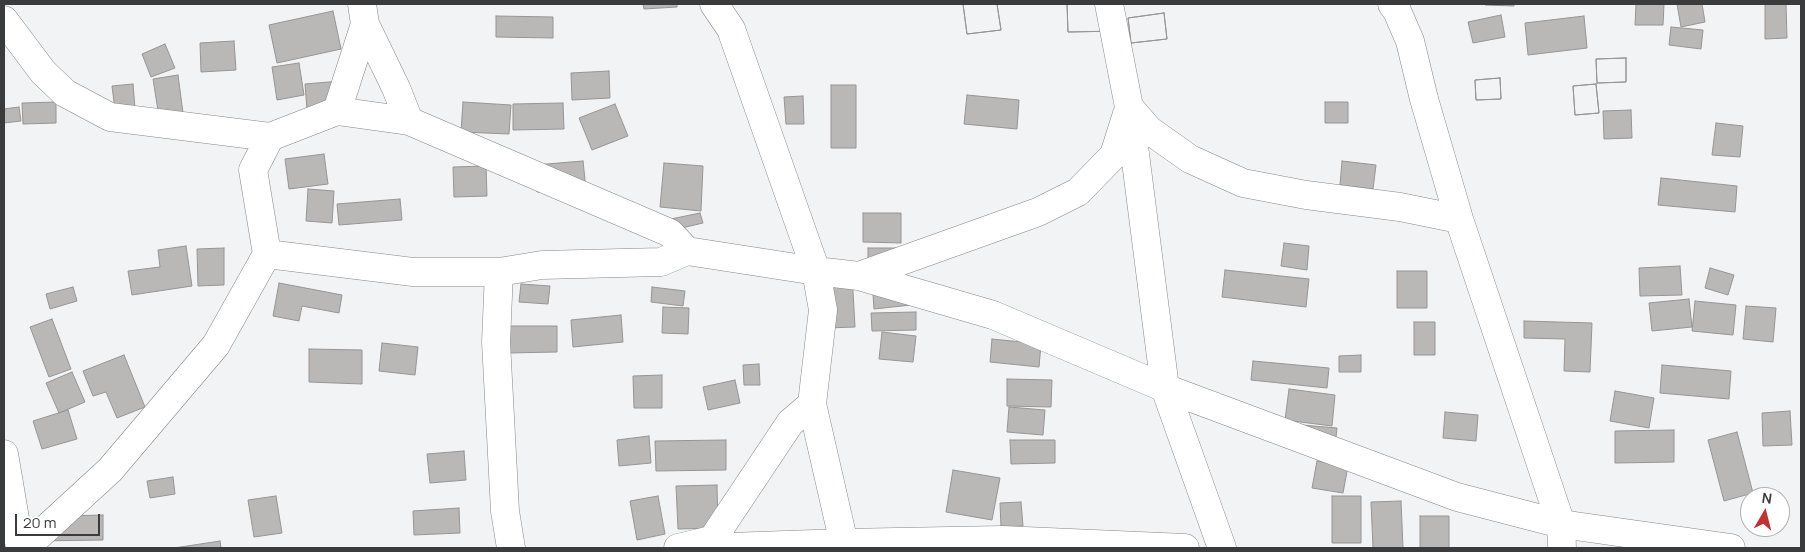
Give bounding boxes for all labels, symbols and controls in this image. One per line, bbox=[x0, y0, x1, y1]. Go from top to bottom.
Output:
north arrow bbox=[1740, 487, 1790, 537]
text: N bbox=[1761, 488, 1773, 508]
scale bar bbox=[18, 504, 102, 536]
text: 20 m bbox=[23, 512, 56, 533]

